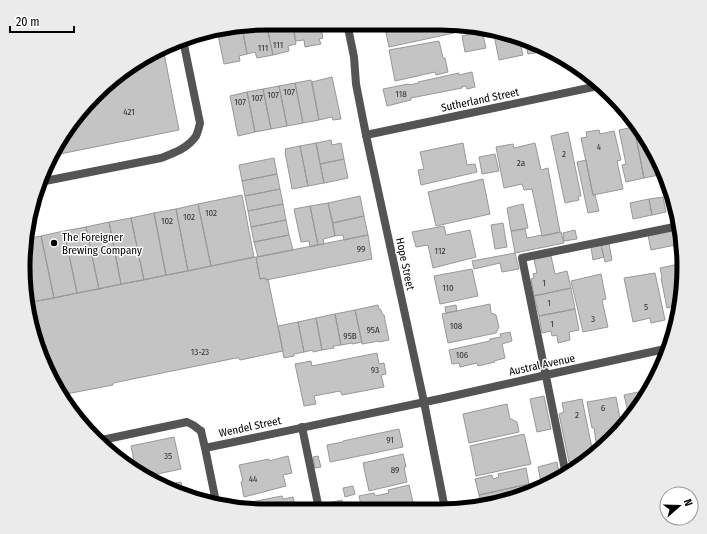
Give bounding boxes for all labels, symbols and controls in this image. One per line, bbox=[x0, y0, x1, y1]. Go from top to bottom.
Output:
scale bar bbox=[10, 8, 74, 34]
text: 20 m bbox=[16, 15, 40, 29]
house number: 111 bbox=[273, 40, 283, 50]
house number: 111 bbox=[258, 43, 268, 53]
street label: Sutherland Street bbox=[440, 85, 521, 115]
house number: 107 bbox=[283, 87, 295, 97]
house number: 118 bbox=[395, 89, 407, 99]
house number: 107 bbox=[267, 90, 279, 100]
house number: 107 bbox=[251, 93, 263, 103]
house number: 107 bbox=[234, 97, 246, 107]
house number: 421 bbox=[123, 107, 135, 117]
house number: 4 bbox=[597, 142, 602, 152]
house number: 2 bbox=[562, 149, 566, 159]
house number: 2a bbox=[517, 158, 526, 168]
house number: 102 bbox=[205, 208, 217, 218]
house number: 102 bbox=[183, 212, 195, 222]
house number: 102 bbox=[161, 216, 173, 226]
place label: The Foreigner Brewing Company bbox=[62, 231, 142, 257]
street label: Hope Street bbox=[393, 237, 417, 292]
marker: The Foreigner Brewing Company bbox=[49, 238, 59, 248]
house number: 99 bbox=[357, 244, 365, 254]
house number: 112 bbox=[435, 246, 445, 256]
house number: 1 bbox=[542, 278, 546, 288]
house number: 110 bbox=[442, 283, 454, 293]
house number: 1 bbox=[547, 298, 551, 308]
house number: 5 bbox=[644, 302, 648, 312]
house number: 3 bbox=[591, 314, 595, 324]
house number: 1 bbox=[550, 319, 554, 329]
house number: 108 bbox=[450, 321, 463, 331]
house number: 95A bbox=[366, 325, 380, 335]
house number: 95B bbox=[343, 331, 357, 341]
house number: 13-23 bbox=[191, 347, 209, 357]
house number: 106 bbox=[456, 350, 469, 360]
street label: Austral Avenue bbox=[508, 352, 576, 378]
house number: 93 bbox=[371, 365, 379, 375]
house number: 6 bbox=[601, 403, 606, 413]
house number: 2 bbox=[575, 410, 579, 420]
street label: Wendel Street bbox=[218, 414, 283, 440]
house number: 91 bbox=[386, 435, 394, 445]
house number: 35 bbox=[164, 451, 172, 461]
house number: 89 bbox=[391, 465, 399, 475]
house number: 44 bbox=[249, 474, 258, 484]
north arrow bbox=[659, 486, 699, 526]
text: N bbox=[681, 497, 695, 508]

